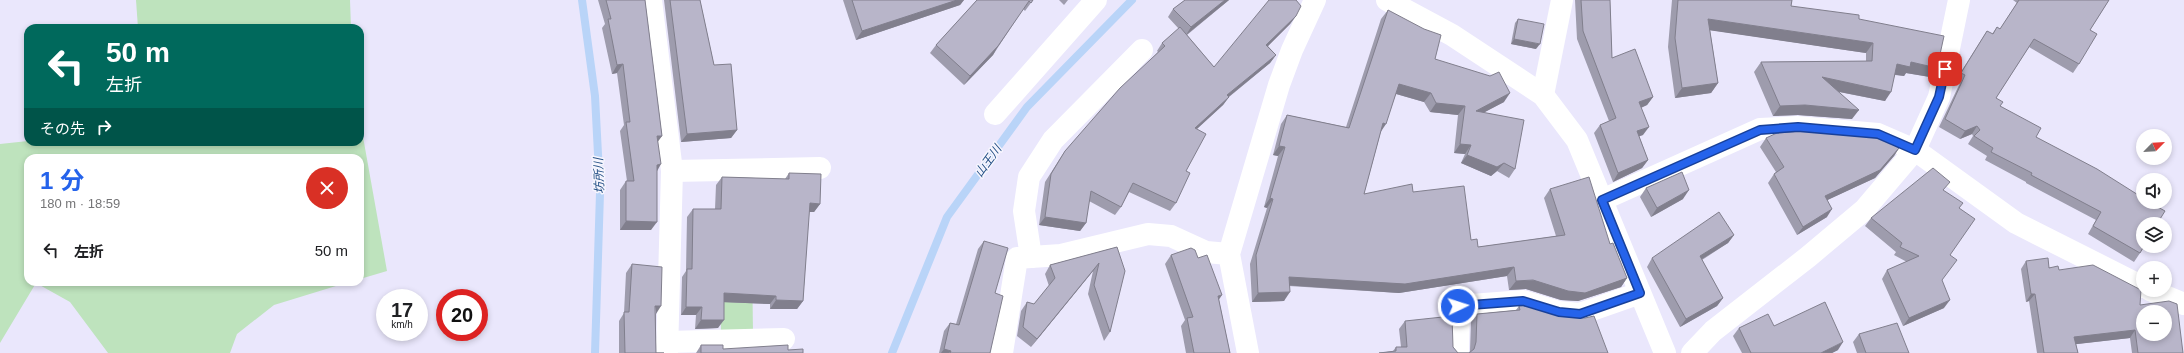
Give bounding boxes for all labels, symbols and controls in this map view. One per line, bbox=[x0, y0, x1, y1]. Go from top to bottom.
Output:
text: 50 m bbox=[106, 37, 170, 68]
icon: left bbox=[40, 40, 92, 92]
pin bbox=[1928, 52, 1962, 86]
icon: arrive bbox=[1934, 58, 1956, 80]
text: 左折 bbox=[106, 75, 142, 95]
icon: right bbox=[93, 116, 115, 138]
text: その先 bbox=[40, 120, 85, 137]
north arrow bbox=[2136, 129, 2172, 165]
map controls bbox=[2136, 129, 2172, 341]
water label: 山王川 bbox=[972, 141, 1005, 180]
water label: 坊所川 bbox=[591, 156, 607, 194]
text: 1 分 bbox=[40, 167, 84, 194]
button: close bbox=[306, 167, 348, 209]
button: sound bbox=[2136, 173, 2172, 209]
text: 180 m · 18:59 bbox=[40, 196, 120, 211]
button: layers bbox=[2136, 217, 2172, 253]
icon: left bbox=[40, 239, 62, 261]
text: 50 m bbox=[315, 242, 348, 259]
text: 左折 bbox=[74, 243, 104, 260]
button: + bbox=[2136, 261, 2172, 297]
position arrow bbox=[1437, 285, 1479, 327]
speed limit sign: 20 bbox=[436, 289, 488, 341]
text: 17 bbox=[391, 299, 413, 321]
button: − bbox=[2136, 305, 2172, 341]
text: km/h bbox=[391, 319, 413, 330]

